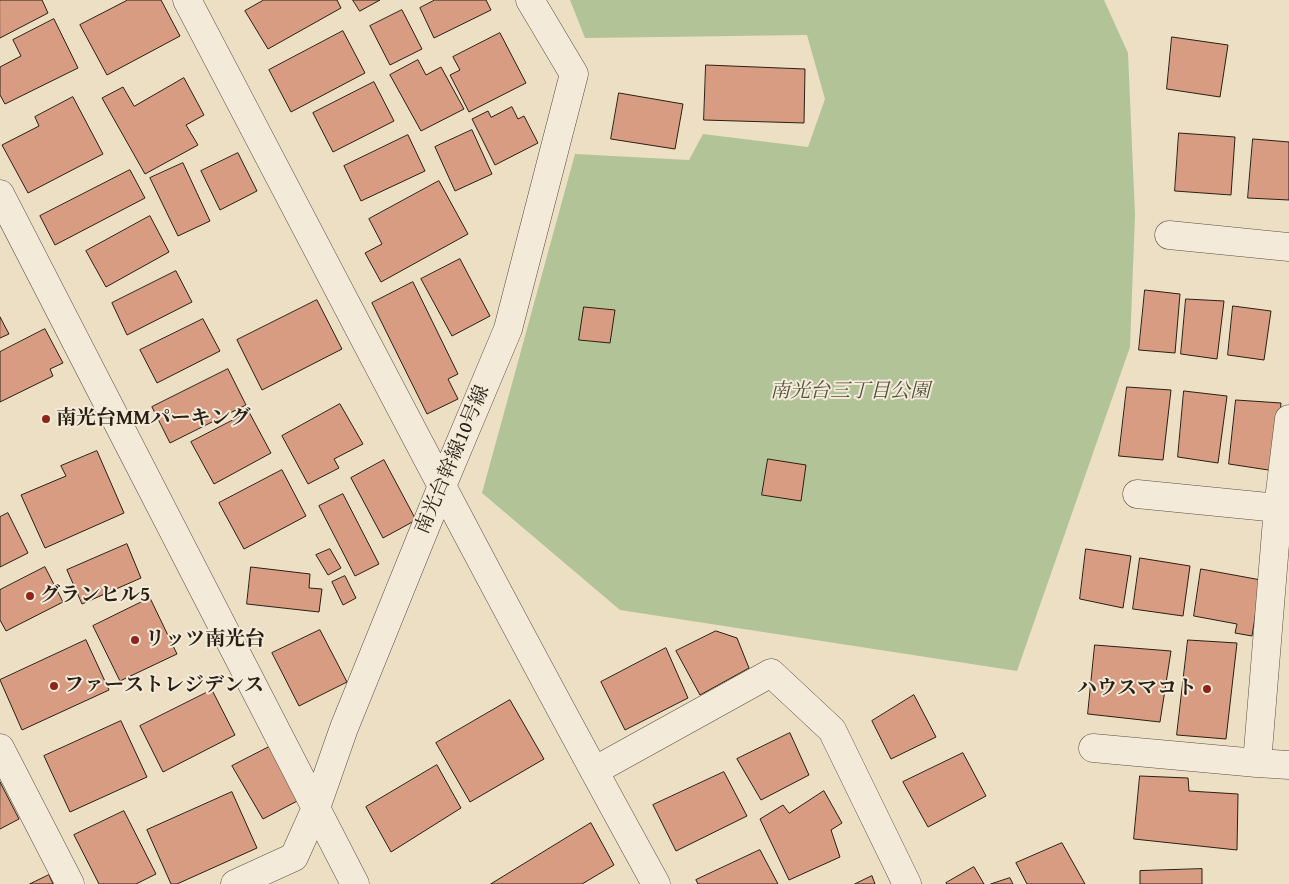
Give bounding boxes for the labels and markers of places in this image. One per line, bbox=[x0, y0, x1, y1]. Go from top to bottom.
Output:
place label: 南光台MMパーキング bbox=[56, 407, 250, 431]
marker: 南光台MMパーキング bbox=[40, 413, 52, 425]
place label: グランヒル5 bbox=[40, 584, 150, 608]
marker: グランヒル5 bbox=[24, 590, 36, 602]
place label: リッツ南光台 bbox=[145, 628, 265, 652]
marker: リッツ南光台 bbox=[129, 634, 141, 646]
place label: ファーストレジデンス bbox=[64, 674, 264, 698]
place label: ハウスマコト bbox=[1077, 677, 1197, 701]
marker: ファーストレジデンス bbox=[48, 680, 60, 692]
marker: ハウスマコト bbox=[1201, 683, 1213, 695]

